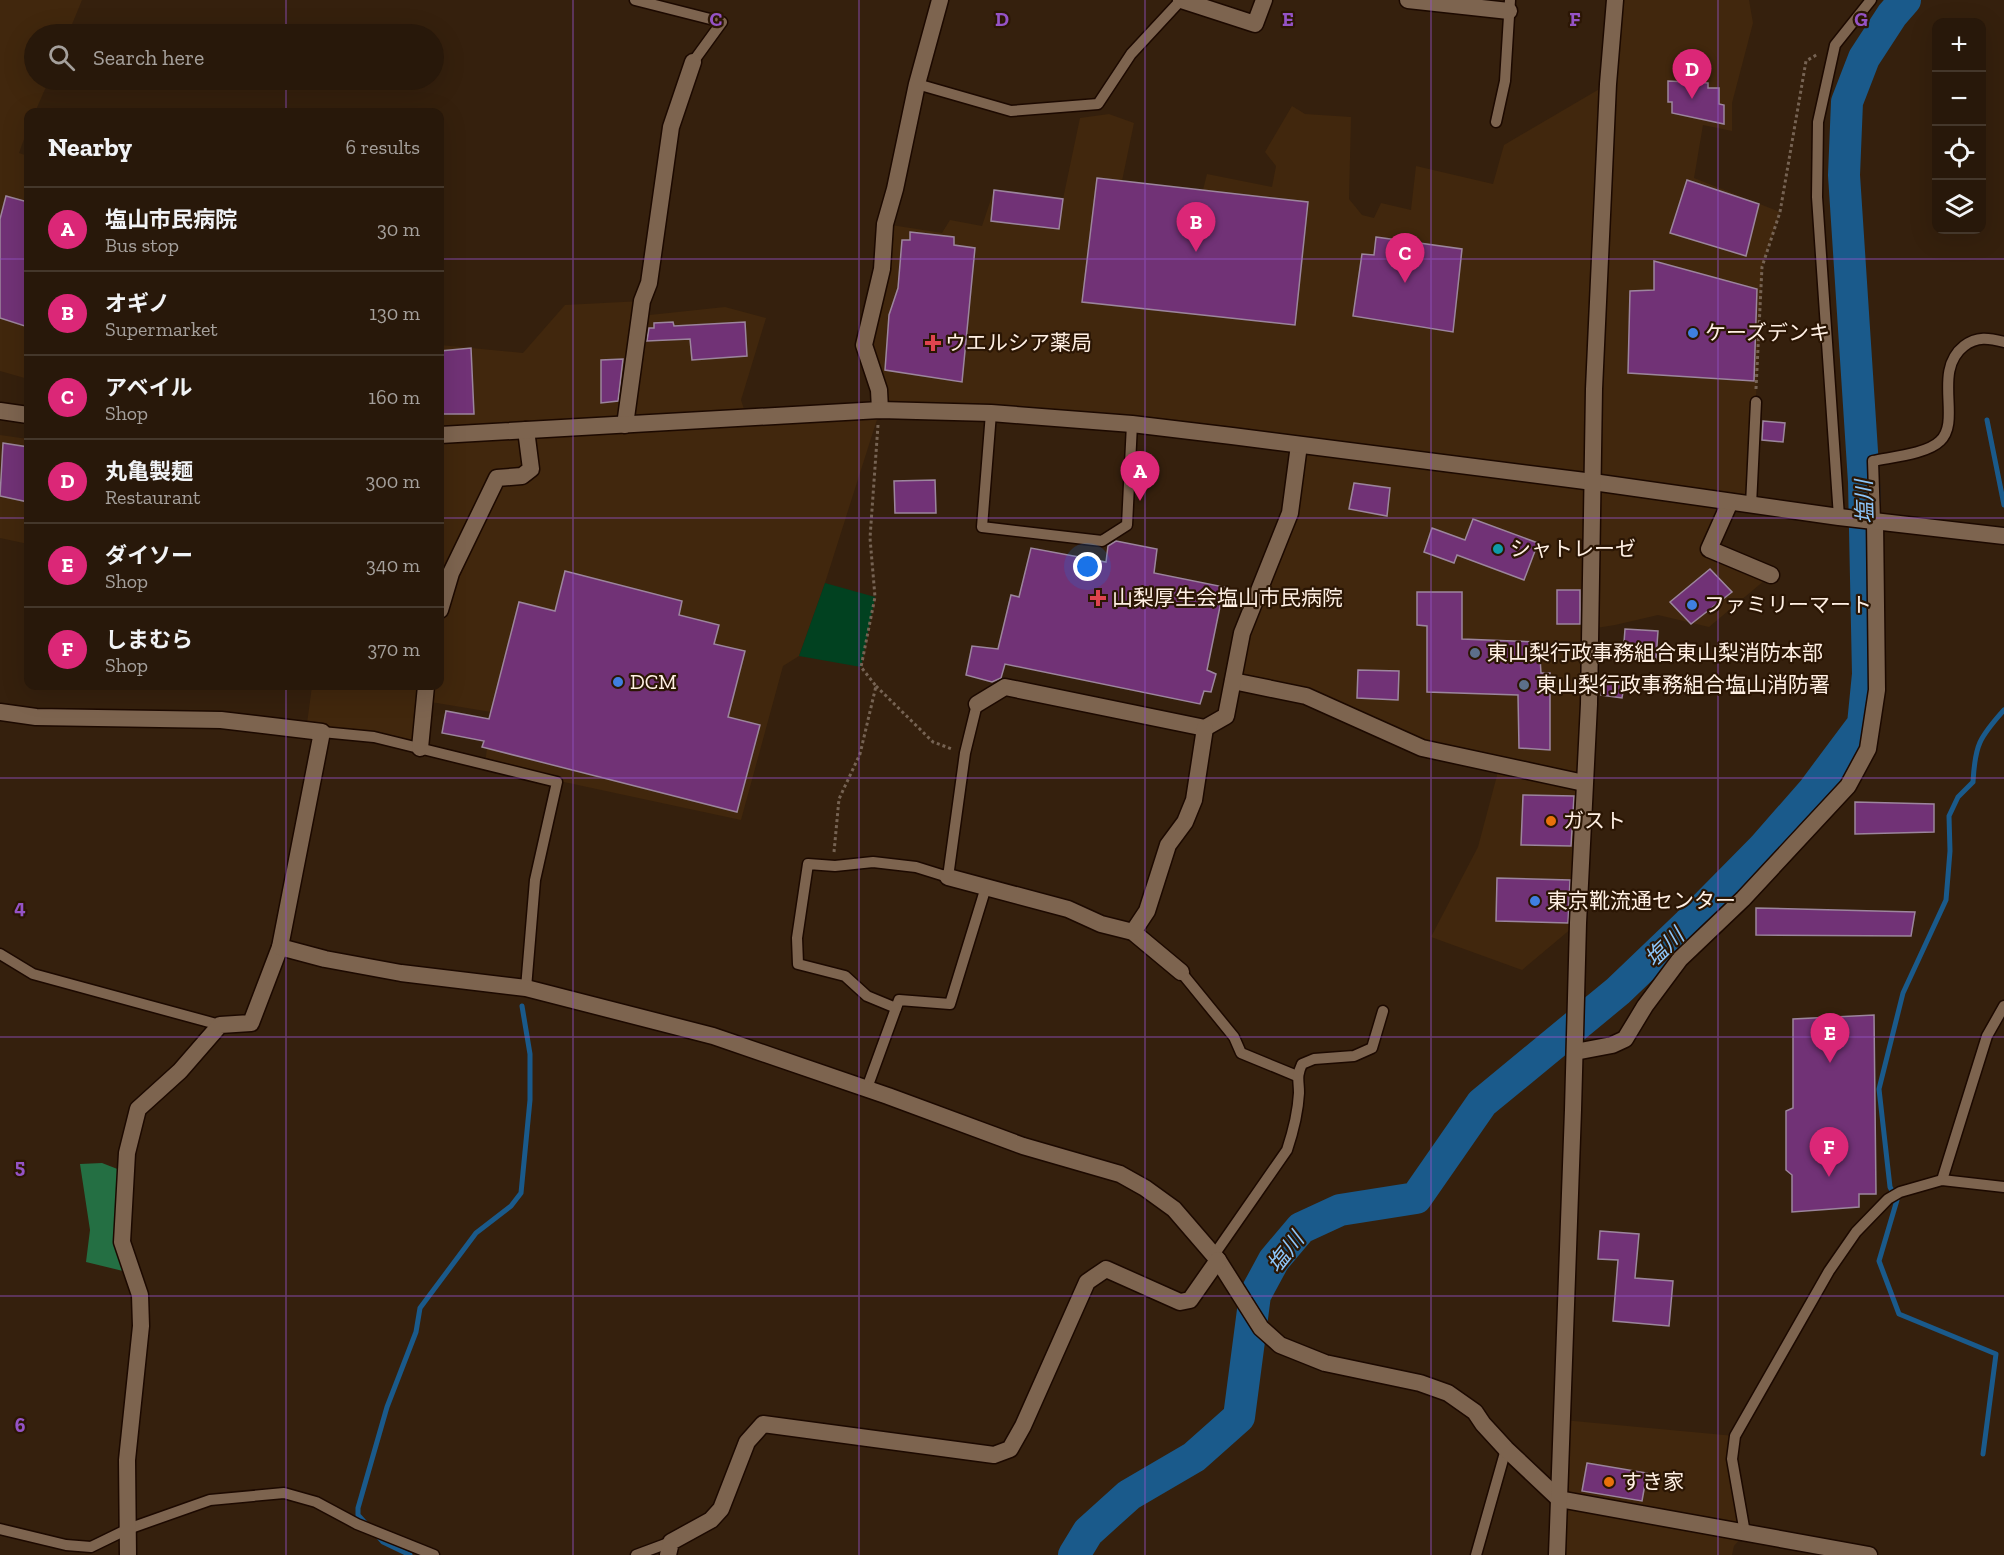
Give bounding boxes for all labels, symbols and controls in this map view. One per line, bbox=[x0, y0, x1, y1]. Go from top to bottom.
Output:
text: C bbox=[710, 7, 723, 31]
text: D bbox=[995, 7, 1009, 31]
text: E bbox=[1282, 7, 1294, 31]
text: F bbox=[1569, 7, 1581, 31]
text: G bbox=[1854, 7, 1868, 31]
map controls bbox=[1932, 18, 1986, 234]
button: + bbox=[1932, 18, 1986, 72]
search box bbox=[24, 24, 444, 90]
icon: search bbox=[45, 41, 78, 74]
text: Search here bbox=[93, 44, 204, 71]
pin: D bbox=[1672, 50, 1712, 99]
button: − bbox=[1932, 72, 1986, 126]
button: locate bbox=[1932, 126, 1986, 180]
text: Nearby bbox=[48, 131, 132, 163]
text: 6 results bbox=[346, 135, 420, 159]
button: layers bbox=[1932, 180, 1986, 234]
pin: B bbox=[1176, 202, 1216, 252]
text: 塩山市民病院 bbox=[105, 206, 237, 233]
text: A bbox=[61, 217, 74, 241]
text: 30 m bbox=[377, 217, 420, 241]
text: Bus stop bbox=[105, 233, 179, 257]
pin: C bbox=[1386, 234, 1424, 283]
text: オギノ bbox=[105, 290, 170, 317]
text: B bbox=[61, 301, 74, 325]
text: 130 m bbox=[369, 301, 420, 325]
text: Supermarket bbox=[105, 317, 218, 341]
place label: ケーズデンキ bbox=[1705, 320, 1830, 345]
marker: ケーズデンキ bbox=[1686, 326, 1700, 340]
place label: ウエルシア薬局 bbox=[945, 330, 1092, 355]
marker: ウエルシア薬局 bbox=[926, 336, 940, 350]
text: アベイル bbox=[105, 374, 193, 401]
text: C bbox=[61, 385, 74, 409]
text: 160 m bbox=[368, 385, 420, 409]
text: Shop bbox=[105, 401, 148, 425]
pin: A bbox=[1120, 452, 1160, 501]
text: 丸亀製麺 bbox=[105, 458, 193, 485]
text: D bbox=[61, 469, 74, 493]
text: 300 m bbox=[365, 469, 420, 493]
water label: 塩川 bbox=[1850, 478, 1879, 524]
text: Restaurant bbox=[105, 485, 201, 509]
place label: シャトレーゼ bbox=[1510, 536, 1636, 561]
text: ダイソー bbox=[105, 542, 193, 569]
marker: シャトレーゼ bbox=[1491, 542, 1505, 556]
your location bbox=[1073, 552, 1102, 581]
text: E bbox=[62, 553, 73, 577]
text: 340 m bbox=[366, 553, 420, 577]
text: Shop bbox=[105, 569, 148, 593]
place label: 山梨厚生会塩山市民病院 bbox=[1112, 585, 1343, 610]
marker: 山梨厚生会塩山市民病院 bbox=[1089, 589, 1107, 607]
place label: ファミリーマート bbox=[1704, 592, 1872, 617]
marker: ファミリーマート bbox=[1685, 598, 1699, 612]
text: しまむら bbox=[105, 626, 193, 653]
text: F bbox=[62, 637, 73, 661]
text: 370 m bbox=[367, 637, 420, 661]
place label: 東山梨行政事務組合東山梨消防本部 bbox=[1487, 640, 1823, 665]
marker: 東山梨行政事務組合東山梨消防本部 bbox=[1468, 646, 1482, 660]
text: Shop bbox=[105, 653, 148, 677]
place label: DCM bbox=[630, 669, 677, 694]
place label: 東山梨行政事務組合塩山消防署 bbox=[1536, 672, 1830, 697]
marker: DCM bbox=[611, 675, 625, 689]
marker: 東山梨行政事務組合塩山消防署 bbox=[1517, 678, 1531, 692]
place label: ガスト bbox=[1563, 808, 1626, 833]
marker: ガスト bbox=[1544, 814, 1558, 828]
place label: 東京靴流通センター bbox=[1547, 888, 1736, 913]
marker: 東京靴流通センター bbox=[1528, 894, 1542, 908]
text: 4 bbox=[14, 895, 26, 919]
water label: 塩川 bbox=[1639, 921, 1691, 972]
pin: E bbox=[1810, 1014, 1850, 1063]
pin: F bbox=[1810, 1128, 1848, 1177]
text: 5 bbox=[15, 1154, 25, 1178]
water label: 塩川 bbox=[1261, 1225, 1311, 1278]
text: 6 bbox=[15, 1413, 26, 1437]
place label: すき家 bbox=[1621, 1469, 1684, 1494]
marker: すき家 bbox=[1602, 1475, 1616, 1489]

